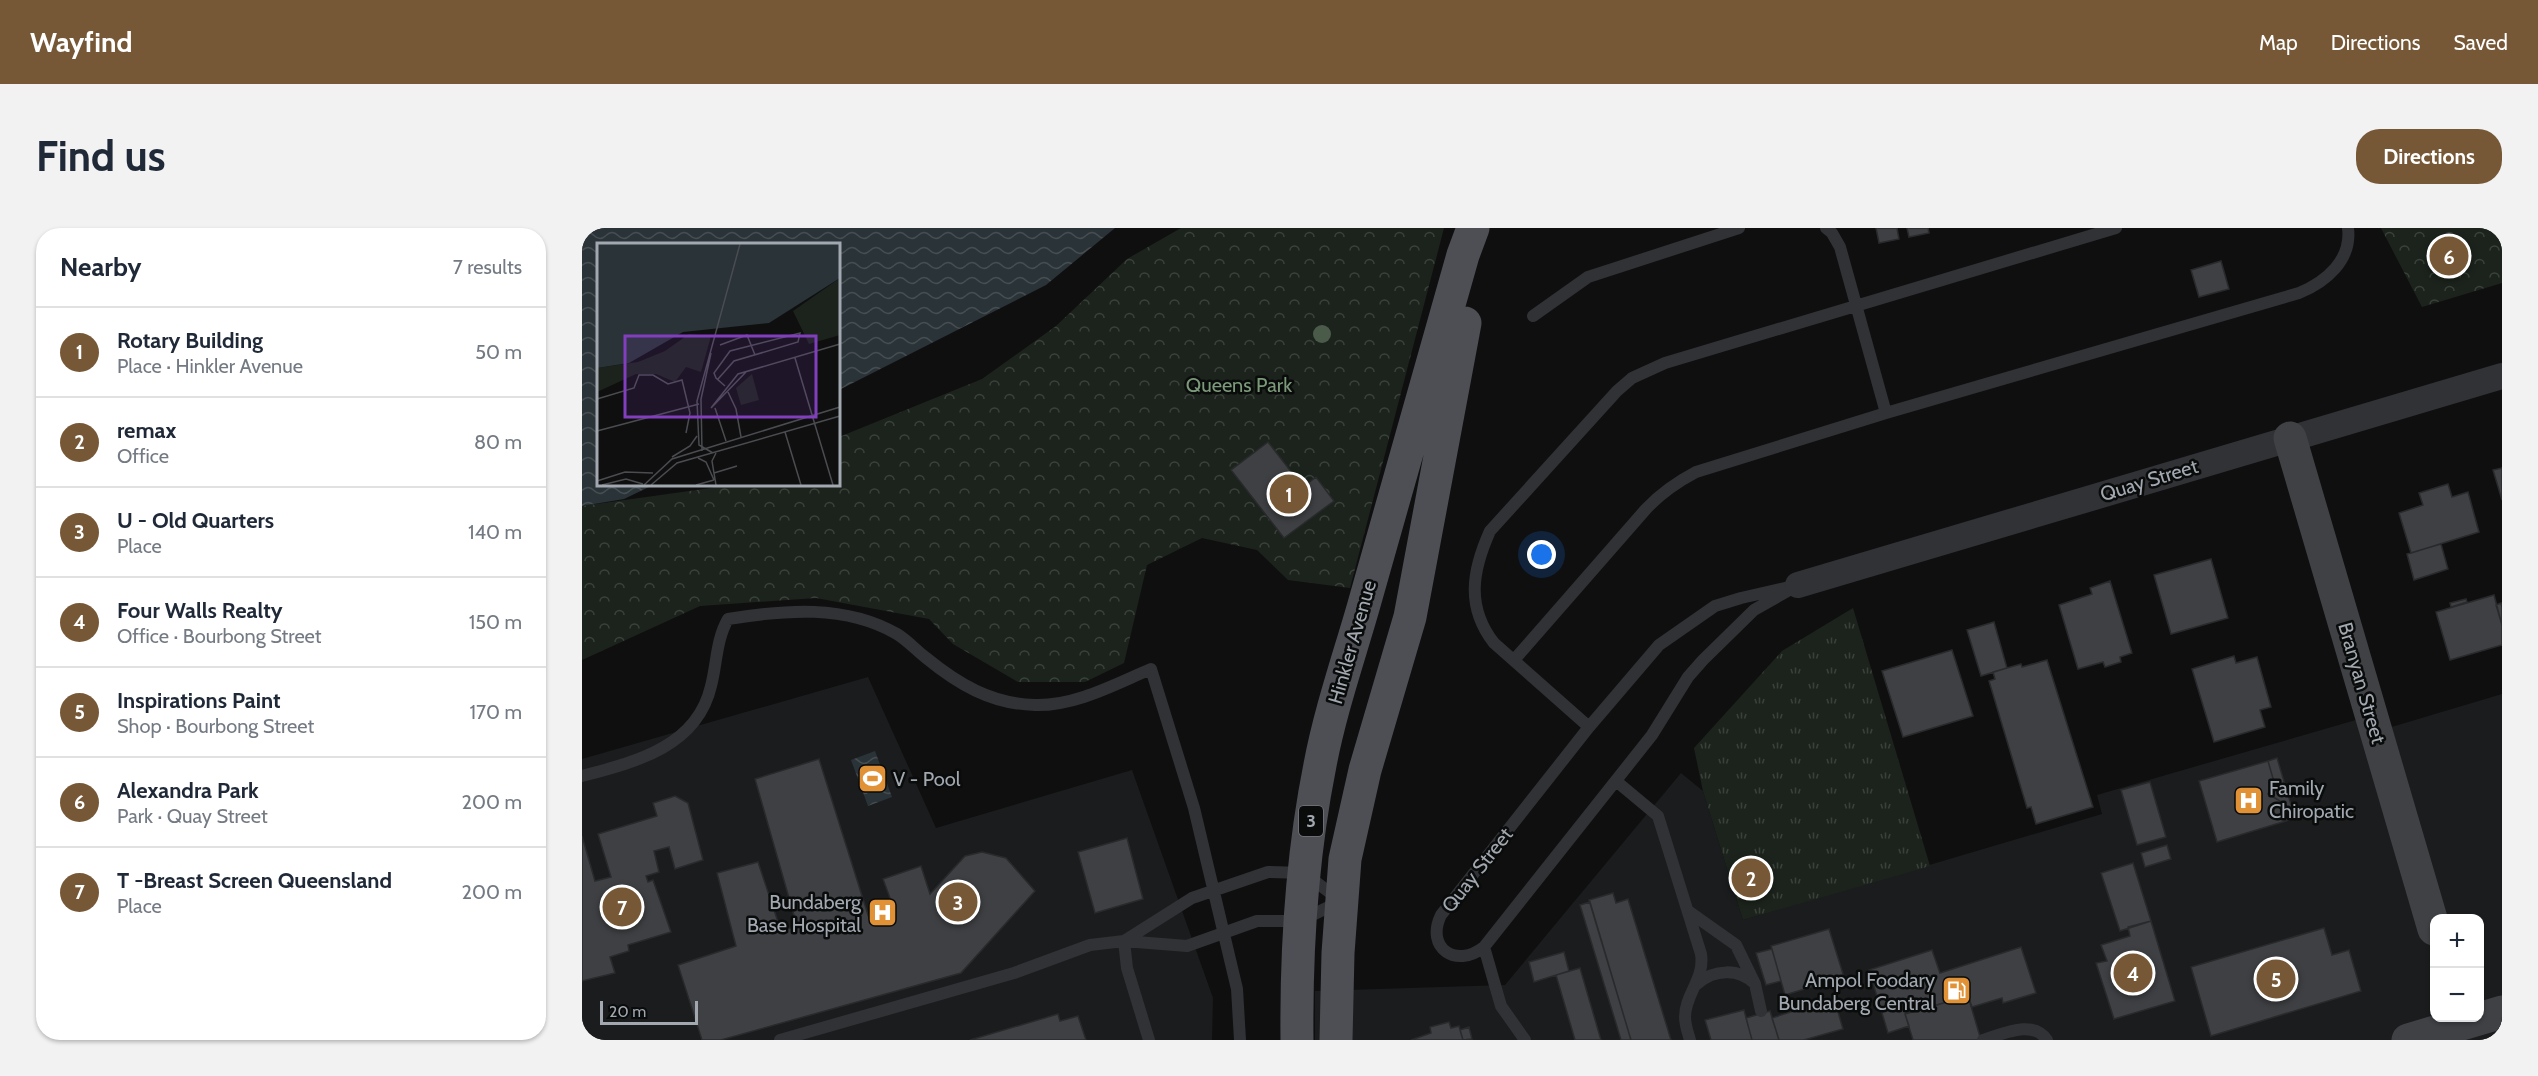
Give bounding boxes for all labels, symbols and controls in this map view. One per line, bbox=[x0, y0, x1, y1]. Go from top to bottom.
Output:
text: Wayfind bbox=[30, 25, 132, 59]
text: Map bbox=[2259, 30, 2298, 55]
text: Directions bbox=[2331, 30, 2420, 55]
text: Saved bbox=[2453, 30, 2508, 55]
button: Directions bbox=[2356, 129, 2502, 184]
text: Find us bbox=[36, 130, 165, 182]
pin: 6 bbox=[2430, 234, 2468, 279]
inset map bbox=[597, 243, 840, 486]
text: Nearby bbox=[60, 251, 141, 283]
text: 7 results bbox=[453, 255, 522, 279]
text: Rotary Building bbox=[117, 327, 263, 354]
text: 1 bbox=[76, 340, 83, 364]
text: 50 m bbox=[475, 340, 522, 364]
text: Place · Hinkler Avenue bbox=[117, 354, 303, 378]
park label: Queens Park bbox=[1186, 373, 1292, 397]
text: remax bbox=[117, 417, 176, 444]
text: 2 bbox=[74, 430, 85, 454]
text: 80 m bbox=[474, 430, 522, 454]
text: Office bbox=[117, 444, 169, 468]
street label: Quay Street bbox=[2097, 454, 2201, 506]
pin: 1 bbox=[1270, 472, 1308, 516]
text: U - Old Quarters bbox=[117, 507, 274, 534]
text: 3 bbox=[74, 520, 85, 544]
text: 140 m bbox=[468, 520, 522, 544]
text: Place bbox=[117, 534, 162, 558]
your location bbox=[1527, 540, 1556, 569]
street label: Hinkler Avenue bbox=[1323, 577, 1381, 707]
text: Four Walls Realty bbox=[117, 597, 283, 624]
text: 4 bbox=[73, 610, 86, 634]
text: 150 m bbox=[469, 610, 522, 634]
street label: Branyan Street bbox=[2333, 620, 2391, 747]
text: Office · Bourbong Street bbox=[117, 624, 322, 648]
text: Inspirations Paint bbox=[117, 687, 281, 714]
text: 5 bbox=[74, 700, 85, 724]
text: 170 m bbox=[470, 700, 522, 724]
text: Shop · Bourbong Street bbox=[117, 714, 314, 738]
sports icon: V - Pool bbox=[856, 763, 888, 795]
place label: V - Pool bbox=[893, 767, 961, 791]
place label: Family Chiropatic bbox=[2269, 776, 2354, 823]
text: Alexandra Park bbox=[117, 777, 259, 804]
hospital icon: Family Chiropatic bbox=[2232, 784, 2264, 816]
text: 6 bbox=[74, 790, 85, 814]
text: 200 m bbox=[462, 790, 522, 814]
text: Park · Quay Street bbox=[117, 804, 268, 828]
road number: 3 bbox=[1299, 806, 1323, 836]
street label: Quay Street bbox=[1436, 823, 1518, 917]
pin: 2 bbox=[1732, 856, 1770, 900]
text: T -Breast Screen Queensland bbox=[117, 867, 392, 894]
text: 7 bbox=[74, 880, 85, 904]
text: 200 m bbox=[462, 880, 522, 904]
pin: 3 bbox=[938, 880, 977, 924]
pin: 7 bbox=[602, 884, 642, 930]
place label: Bundaberg Base Hospital bbox=[747, 890, 862, 937]
text: Place bbox=[117, 894, 162, 918]
hospital icon: Bundaberg Base Hospital bbox=[866, 897, 898, 929]
map controls bbox=[2430, 914, 2484, 1022]
button: + bbox=[2430, 914, 2484, 968]
pin: 4 bbox=[2114, 950, 2152, 996]
pin: 5 bbox=[2256, 956, 2296, 1002]
place label: Ampol Foodary Bundaberg Central bbox=[1778, 968, 1935, 1015]
button: − bbox=[2430, 968, 2484, 1022]
fuel station icon: Ampol Foodary Bundaberg Central bbox=[1940, 975, 1972, 1007]
scale bar bbox=[600, 998, 698, 1026]
text: 20 m bbox=[609, 1002, 646, 1021]

